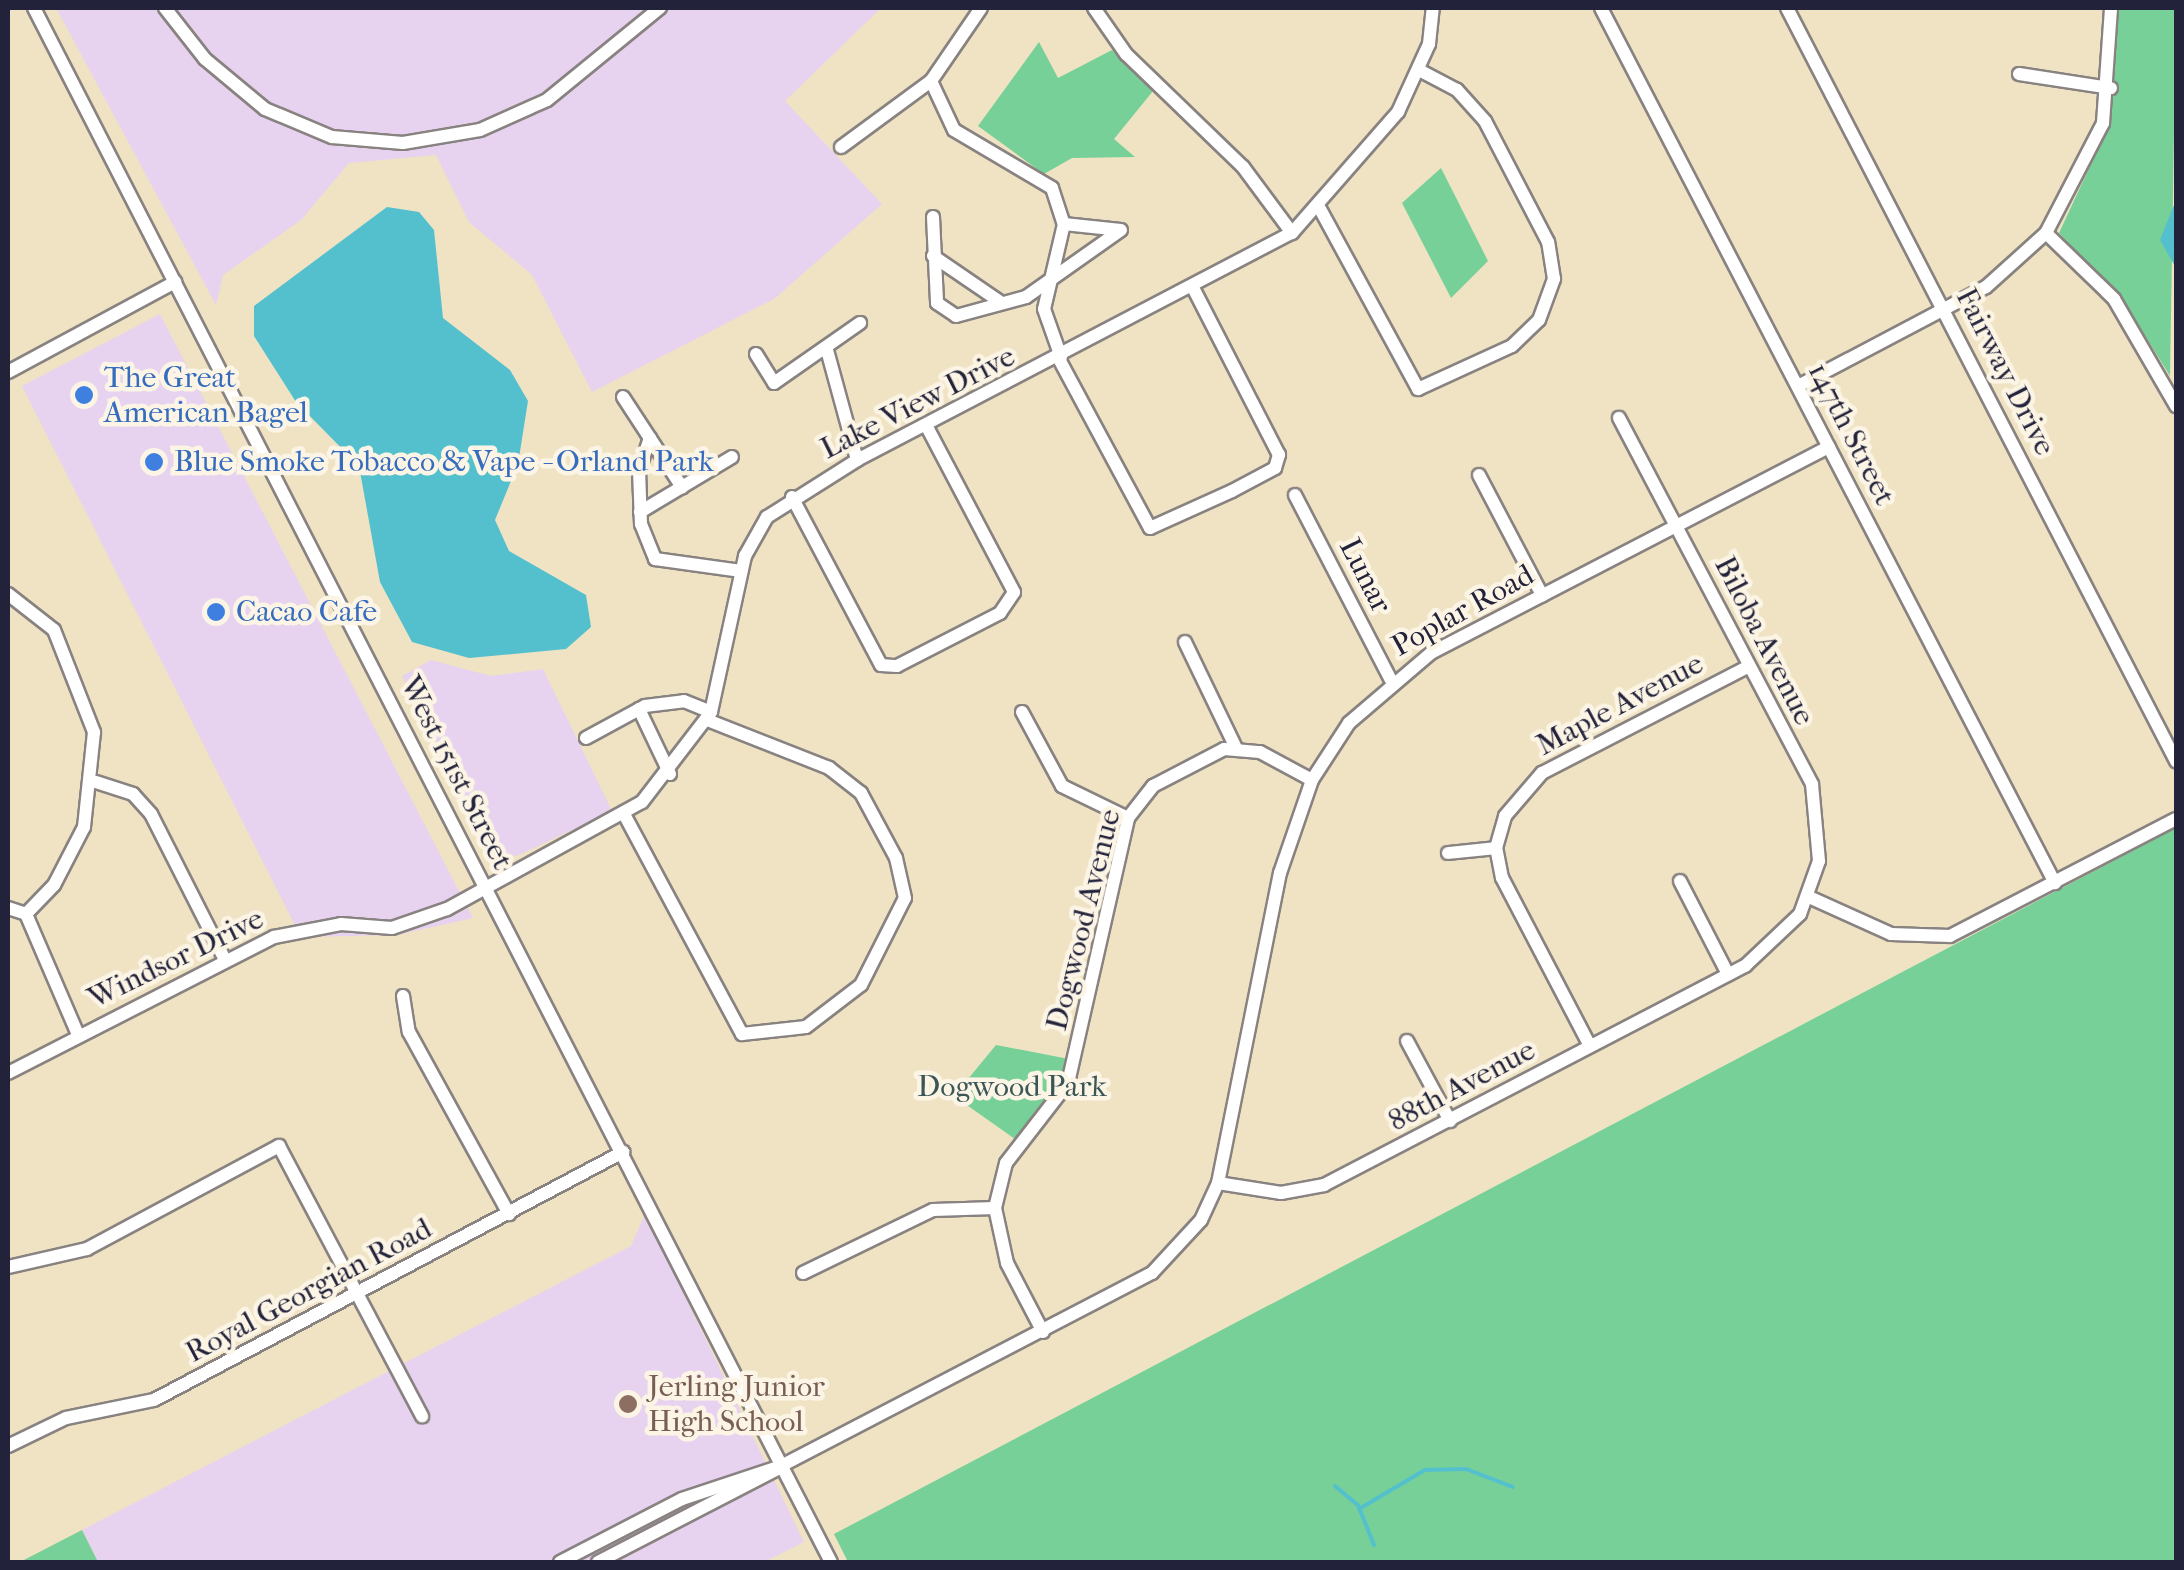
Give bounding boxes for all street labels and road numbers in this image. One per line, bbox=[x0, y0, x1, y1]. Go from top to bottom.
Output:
street label: Fairway Drive bbox=[1947, 282, 2063, 462]
street label: Lake View Drive bbox=[815, 339, 1021, 467]
street label: 147th Street bbox=[1800, 357, 1902, 511]
street label: Lunar bbox=[1331, 533, 1399, 619]
street label: Biloba Avenue bbox=[1706, 551, 1822, 731]
street label: Poplar Road bbox=[1386, 557, 1540, 665]
street label: Maple Avenue bbox=[1531, 646, 1709, 764]
street label: West 151st Street bbox=[392, 670, 520, 876]
street label: Dogwood Avenue bbox=[1039, 806, 1129, 1034]
street label: Windsor Drive bbox=[83, 901, 269, 1017]
street label: 88th Avenue bbox=[1382, 1032, 1542, 1140]
street label: Royal Georgian Road bbox=[180, 1211, 438, 1371]

